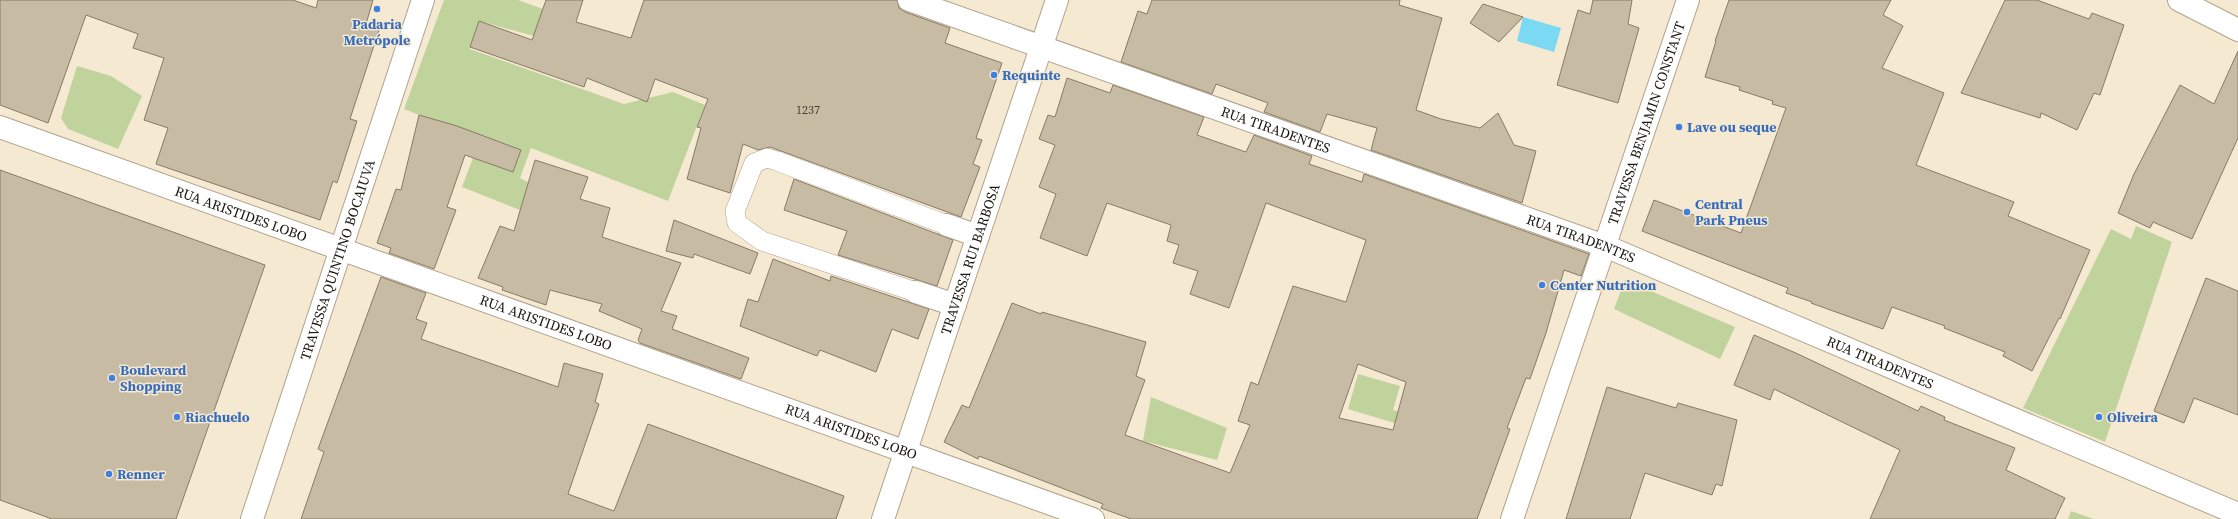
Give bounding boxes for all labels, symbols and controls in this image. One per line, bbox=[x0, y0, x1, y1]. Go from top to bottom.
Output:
marker: Padaria Metrópole bbox=[372, 4, 382, 14]
place label: Padaria Metrópole bbox=[344, 14, 410, 50]
street label: TRAVESSA BENJAMIN CONSTANT bbox=[1603, 18, 1690, 227]
place label: Requinte bbox=[1002, 65, 1060, 85]
marker: Requinte bbox=[989, 70, 999, 80]
street label: RUA TIRADENTES bbox=[1218, 101, 1333, 158]
house number: 1237 bbox=[796, 102, 820, 118]
place label: Lave ou seque bbox=[1687, 117, 1776, 137]
marker: Lave ou seque bbox=[1674, 122, 1684, 132]
street label: TRAVESSA QUINTINO BOCAIUVA bbox=[295, 156, 380, 363]
street label: TRAVESSA RUI BARBOSA bbox=[935, 180, 1005, 337]
street label: RUA ARISTIDES LOBO bbox=[172, 181, 310, 247]
place label: Central Park Pneus bbox=[1695, 194, 1768, 230]
marker: Central Park Pneus bbox=[1682, 207, 1692, 217]
street label: RUA TIRADENTES bbox=[1524, 209, 1638, 268]
place label: Center Nutrition bbox=[1550, 275, 1657, 295]
marker: Center Nutrition bbox=[1537, 280, 1547, 290]
street label: RUA ARISTIDES LOBO bbox=[477, 290, 615, 355]
street label: RUA TIRADENTES bbox=[1824, 331, 1937, 394]
place label: Boulevard Shopping bbox=[120, 360, 187, 396]
marker: Boulevard Shopping bbox=[107, 373, 117, 383]
street label: RUA ARISTIDES LOBO bbox=[782, 399, 920, 464]
place label: Riachuelo bbox=[185, 407, 250, 427]
place label: Oliveira bbox=[2107, 407, 2158, 427]
marker: Riachuelo bbox=[172, 412, 182, 422]
marker: Oliveira bbox=[2094, 412, 2104, 422]
place label: Renner bbox=[117, 464, 165, 484]
marker: Renner bbox=[104, 469, 114, 479]

